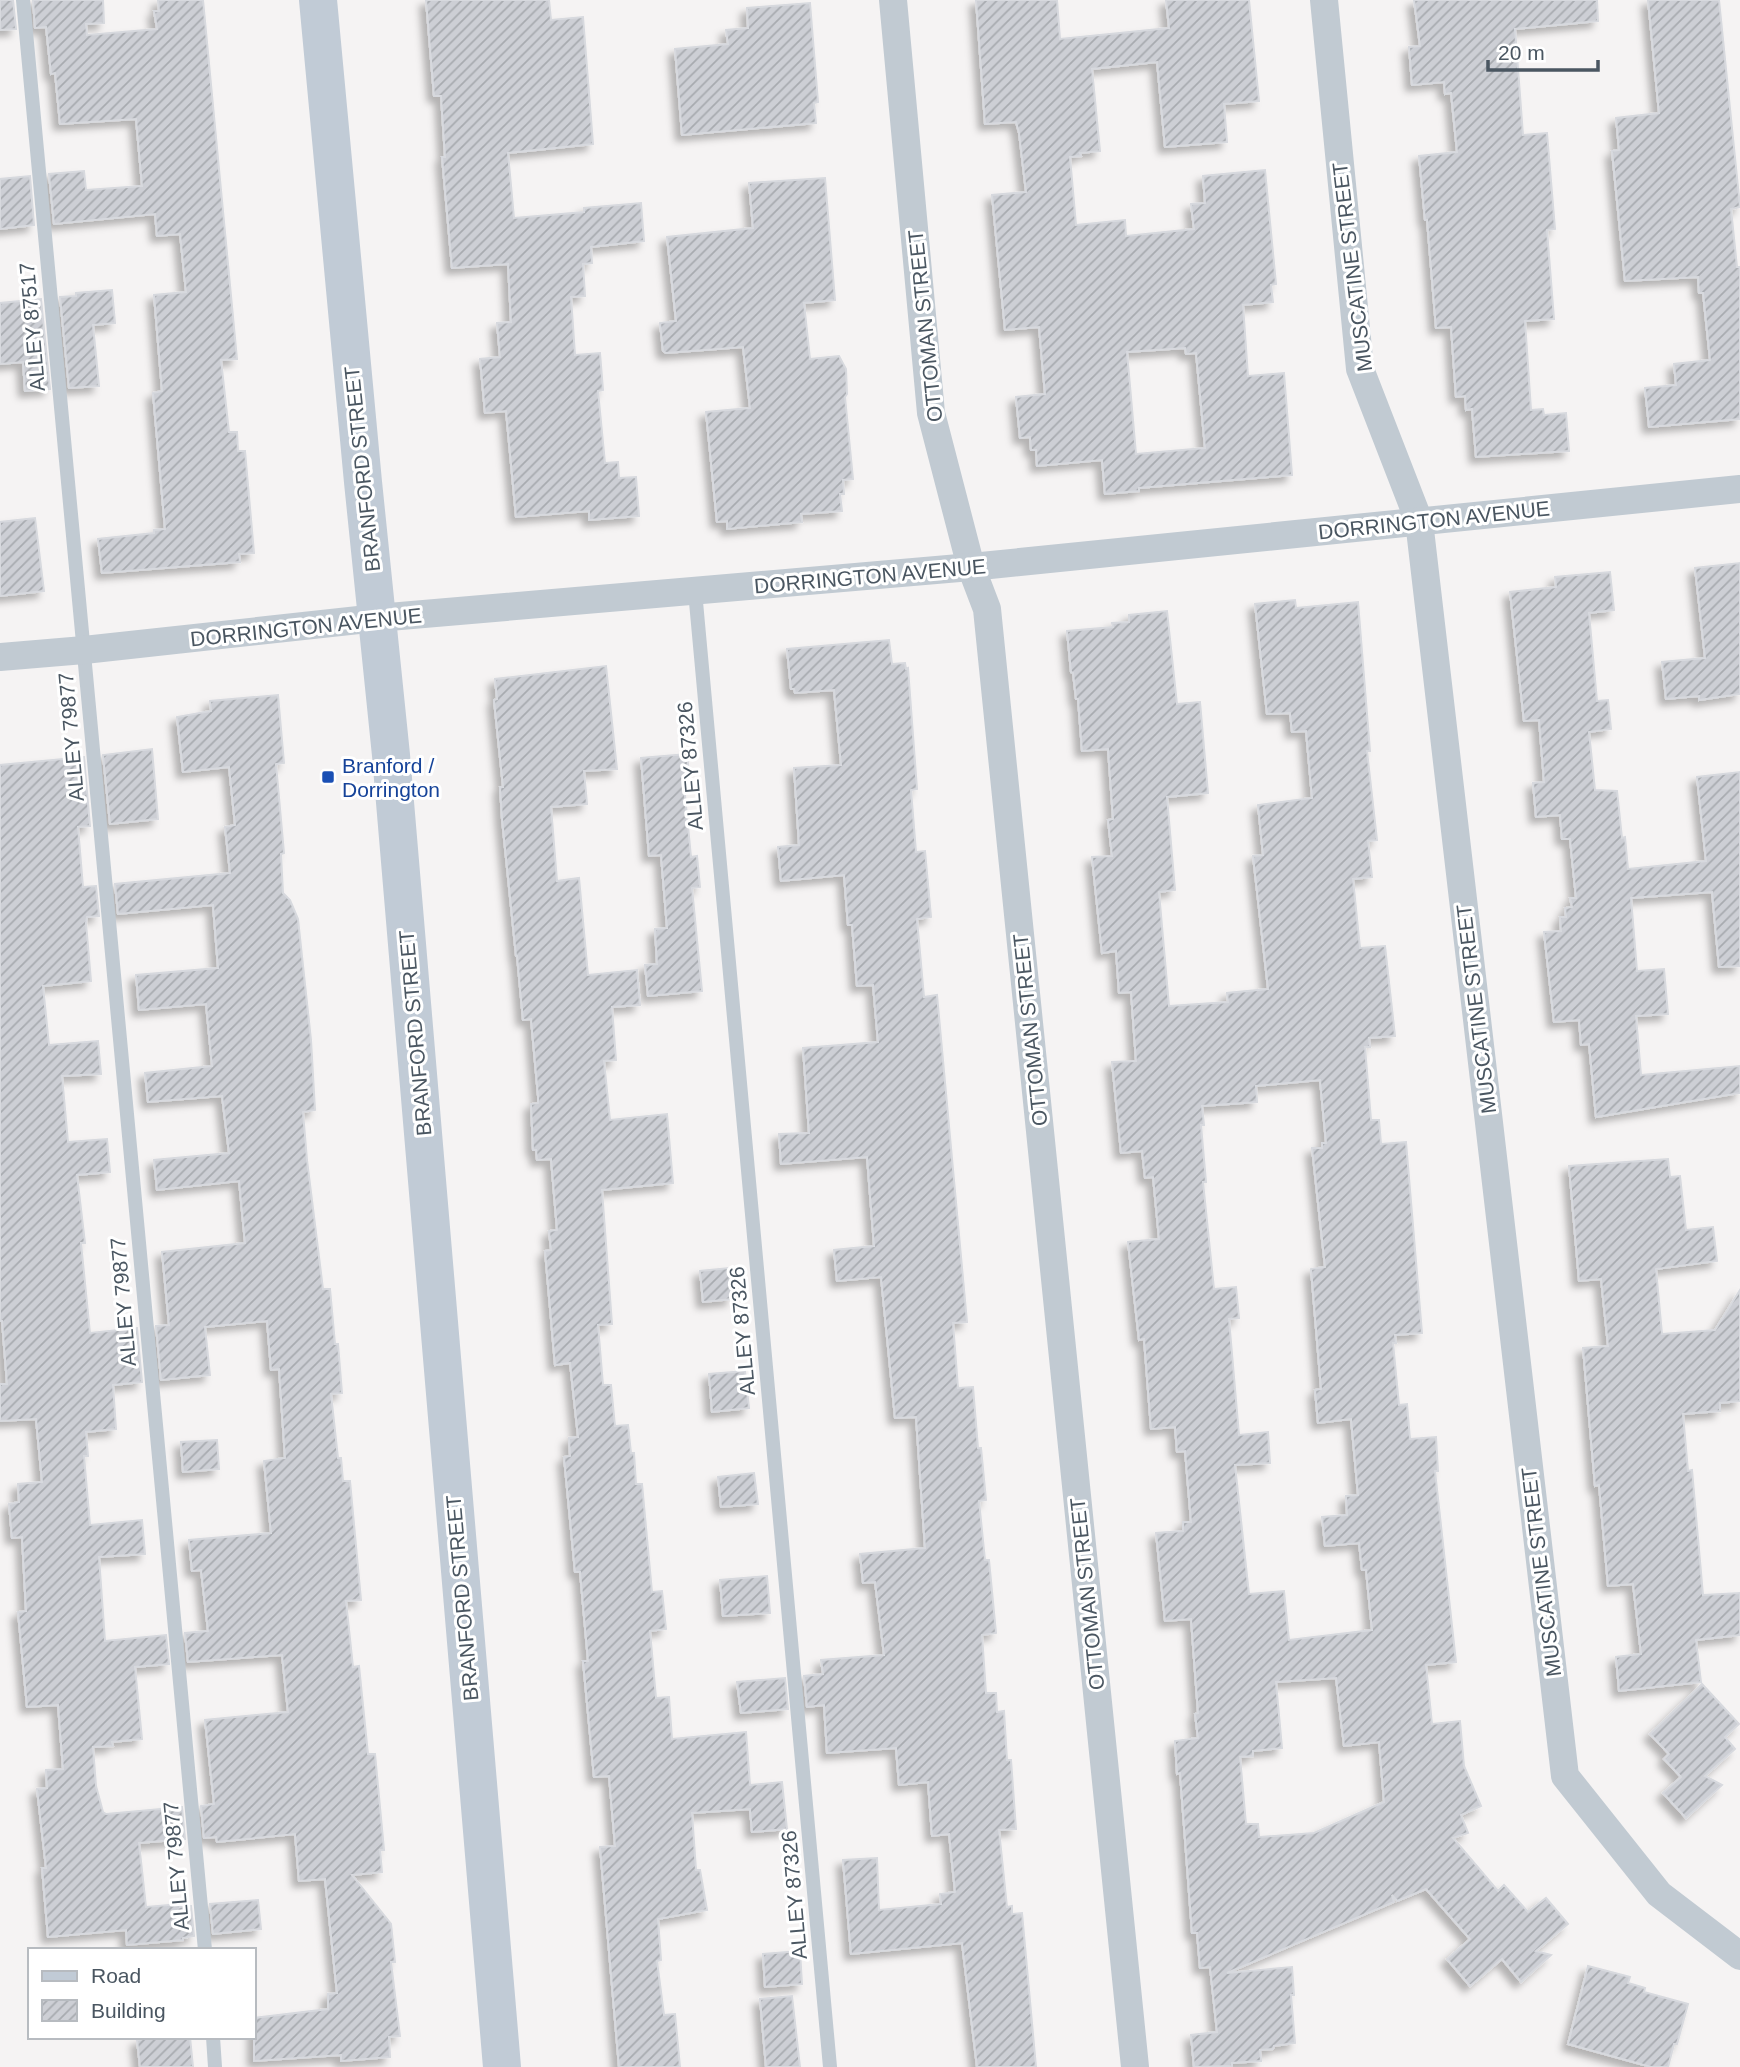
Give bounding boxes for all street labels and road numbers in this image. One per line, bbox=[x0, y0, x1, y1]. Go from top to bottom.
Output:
street label: MUSCATINE STREET bbox=[1328, 161, 1376, 373]
street label: OTTOMAN STREET bbox=[903, 229, 947, 423]
street label: ALLEY 87517 bbox=[15, 262, 49, 392]
street label: BRANFORD STREET bbox=[340, 365, 384, 573]
street label: DORRINGTON AVENUE bbox=[1317, 496, 1551, 544]
street label: DORRINGTON AVENUE bbox=[753, 554, 987, 598]
street label: DORRINGTON AVENUE bbox=[189, 603, 423, 651]
street label: ALLEY 79877 bbox=[54, 672, 88, 802]
street label: ALLEY 87326 bbox=[673, 701, 707, 831]
street label: MUSCATINE STREET bbox=[1452, 903, 1500, 1115]
street label: BRANFORD STREET bbox=[395, 929, 435, 1137]
street label: OTTOMAN STREET bbox=[1008, 933, 1052, 1127]
street label: ALLEY 79877 bbox=[106, 1237, 140, 1367]
street label: ALLEY 87326 bbox=[725, 1266, 759, 1396]
street label: MUSCATINE STREET bbox=[1517, 1466, 1565, 1678]
street label: BRANFORD STREET bbox=[442, 1494, 482, 1702]
street label: OTTOMAN STREET bbox=[1065, 1497, 1109, 1691]
street label: ALLEY 79877 bbox=[159, 1801, 193, 1931]
street label: ALLEY 87326 bbox=[777, 1830, 811, 1960]

